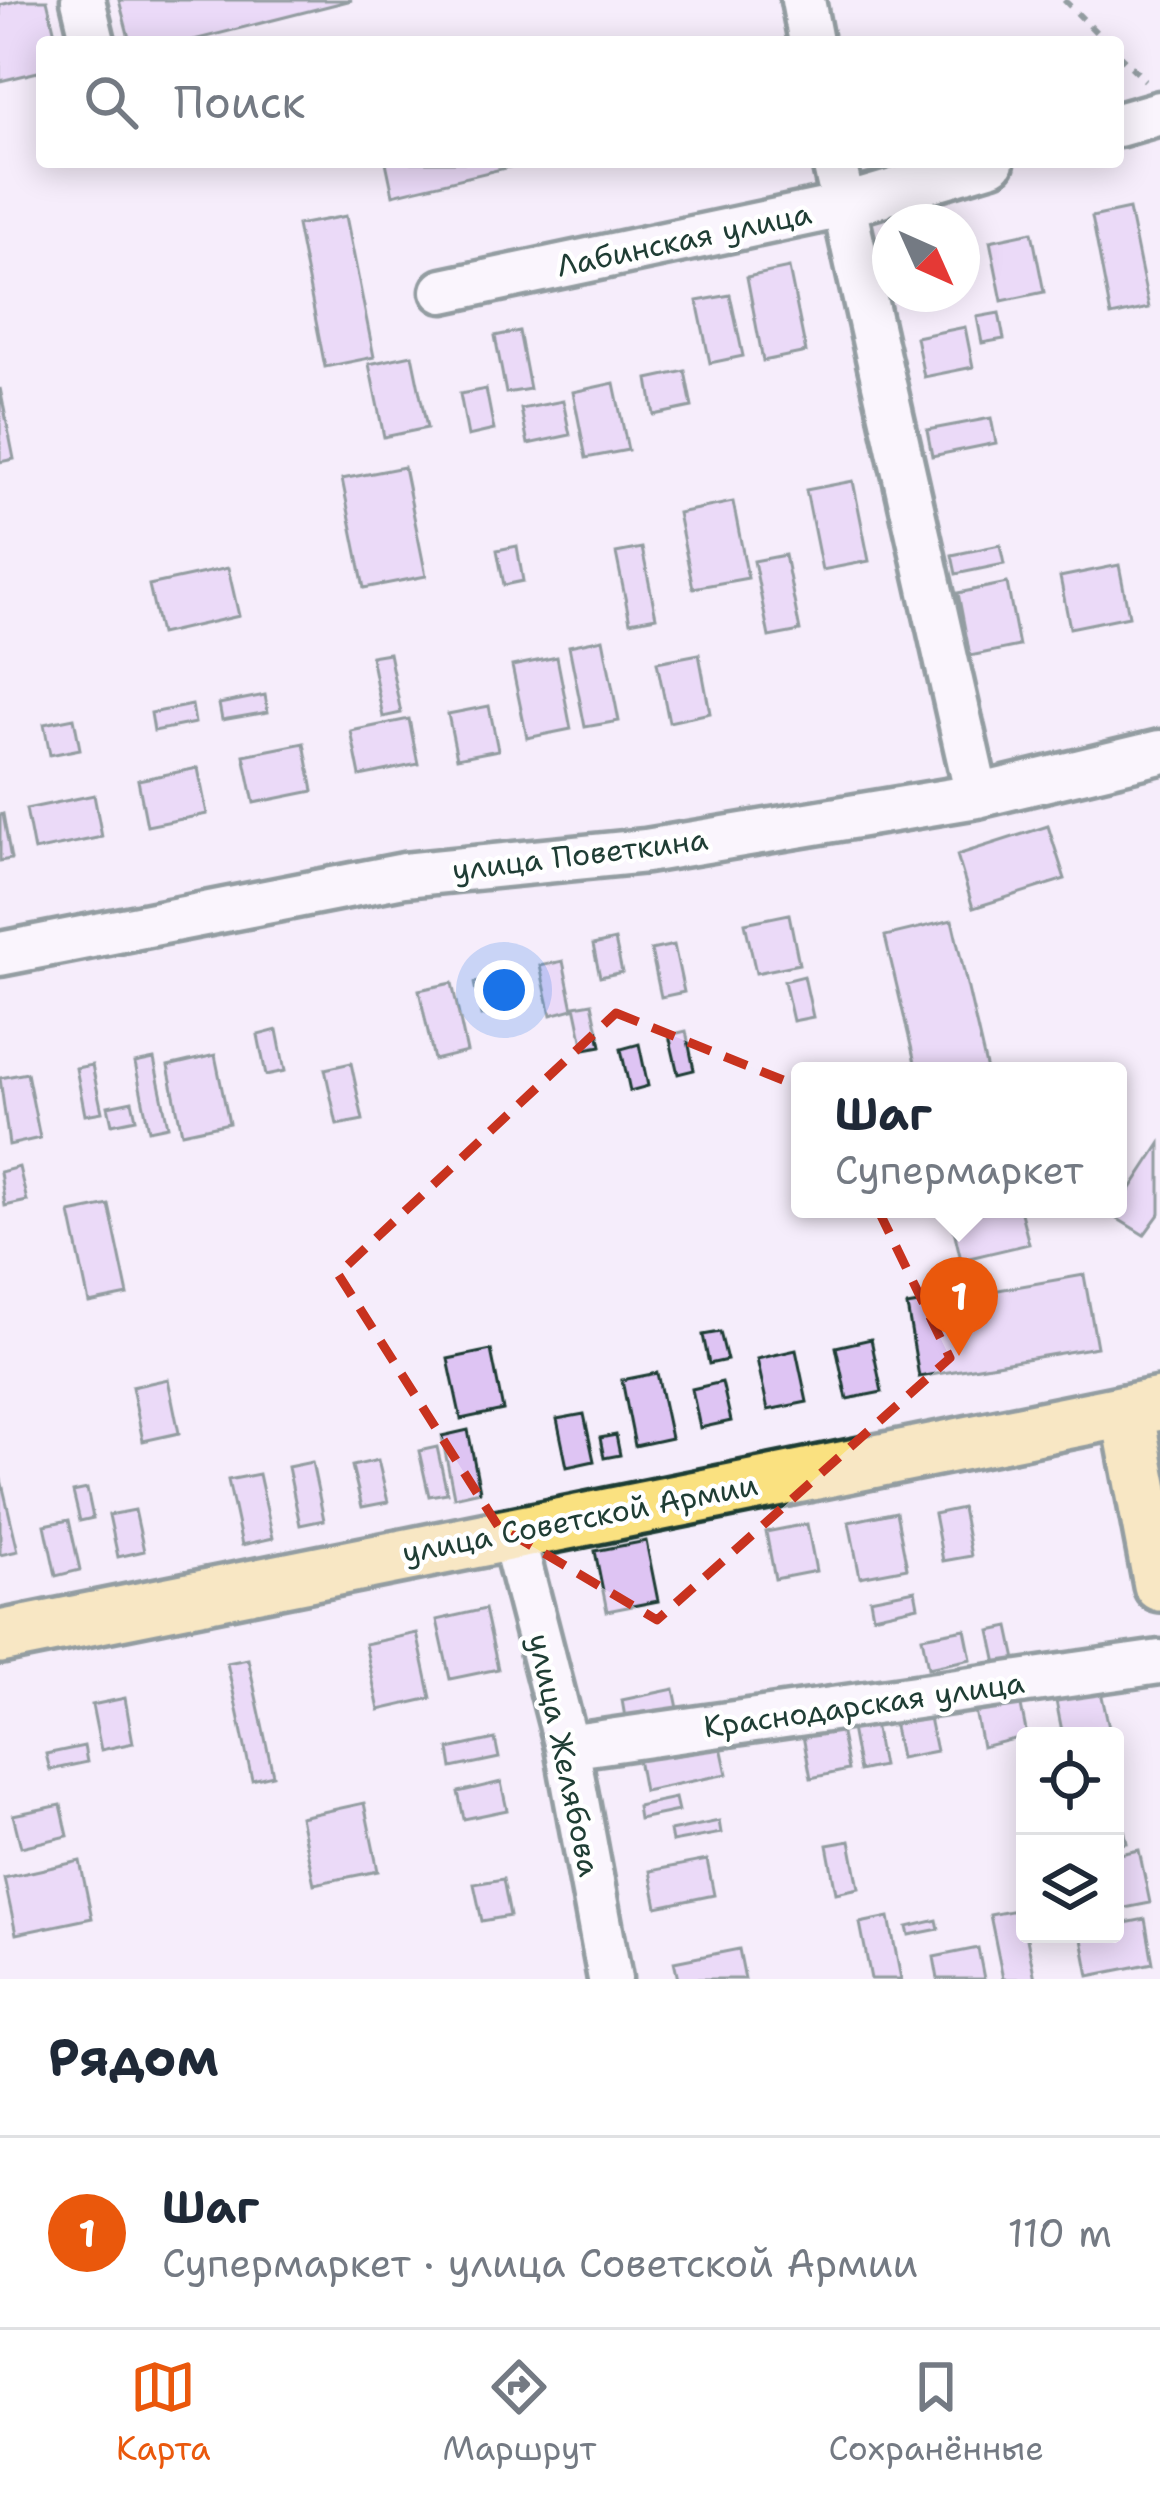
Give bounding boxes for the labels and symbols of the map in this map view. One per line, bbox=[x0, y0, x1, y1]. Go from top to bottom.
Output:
street label: Лабинская улица bbox=[553, 192, 815, 287]
north arrow bbox=[872, 204, 980, 312]
street label: улица Поветкина bbox=[450, 818, 710, 891]
your location bbox=[474, 960, 534, 1020]
pin: 1 bbox=[920, 1257, 998, 1356]
street label: улица Советской Армии bbox=[399, 1464, 761, 1573]
street label: улица Желябова bbox=[519, 1630, 610, 1880]
street label: Краснодарская улица bbox=[701, 1662, 1027, 1747]

